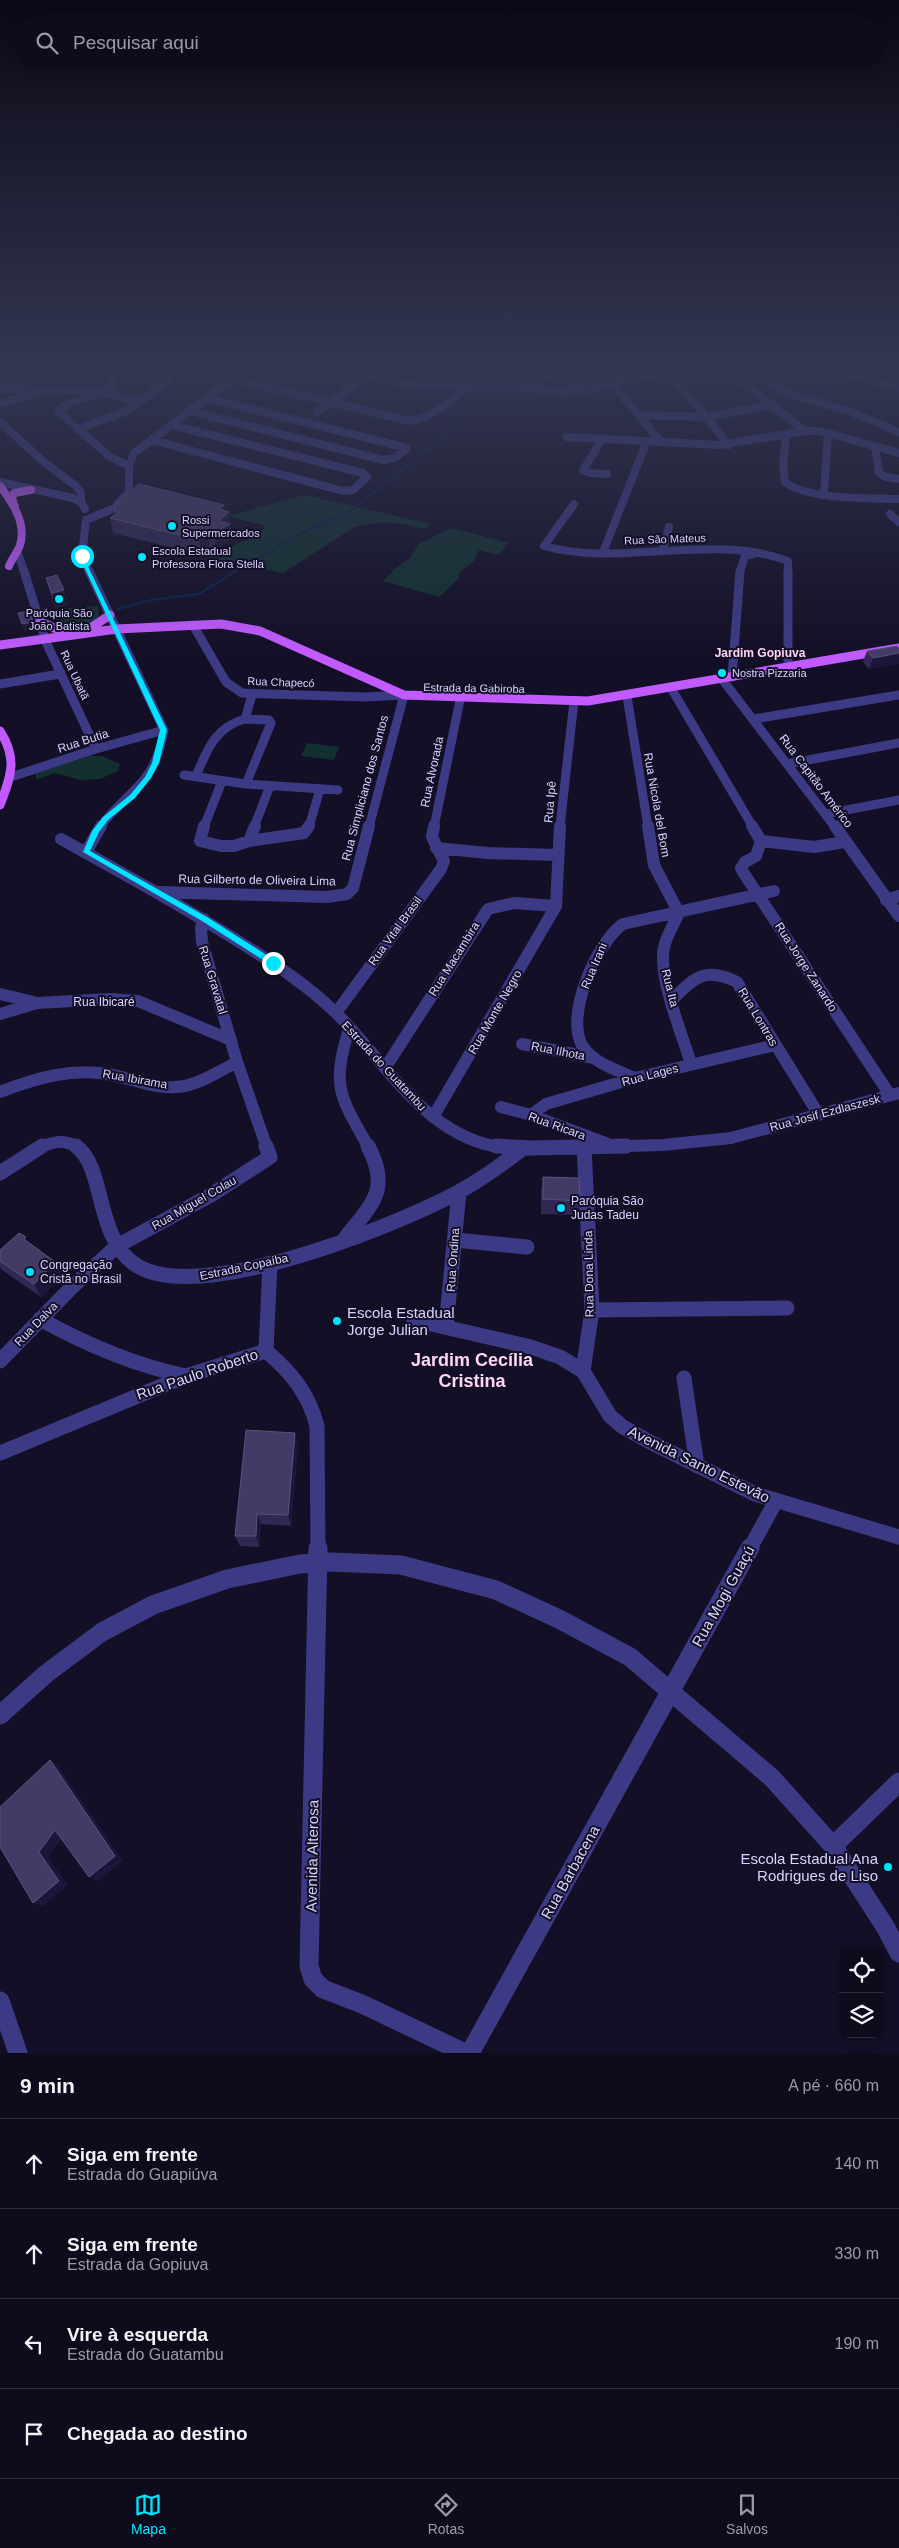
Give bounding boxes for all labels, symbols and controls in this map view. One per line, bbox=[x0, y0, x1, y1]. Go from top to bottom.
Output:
search box bbox=[15, 15, 884, 70]
icon: search bbox=[33, 29, 61, 57]
text: Pesquisar aqui bbox=[73, 32, 199, 53]
place label: Rossi Supermercados bbox=[182, 514, 260, 539]
marker: Rossi Supermercados bbox=[166, 520, 178, 532]
street label: Rua São Mateus bbox=[624, 532, 707, 546]
route start bbox=[71, 545, 94, 568]
place label: Escola Estadual Professora Flora Stella bbox=[152, 545, 265, 570]
marker: Escola Estadual Professora Flora Stella bbox=[136, 551, 148, 563]
marker: Paróquia São João Batista bbox=[53, 593, 65, 605]
place label: Paróquia São João Batista bbox=[26, 607, 92, 632]
district label: Jardim Gopiuva bbox=[715, 646, 806, 660]
street label: Rua Ubatã bbox=[58, 649, 92, 702]
marker: Nostra Pizzaria bbox=[716, 667, 728, 679]
place label: Nostra Pizzaria bbox=[732, 667, 807, 679]
street label: Rua Chapecó bbox=[247, 675, 315, 689]
street label: Estrada da Gabiroba bbox=[423, 681, 526, 695]
street label: Rua Simpliciano dos Santos bbox=[339, 714, 391, 862]
street label: Rua Butia bbox=[56, 726, 111, 756]
street label: Rua Capitão Américo bbox=[776, 732, 856, 831]
street label: Rua Alvorada bbox=[418, 735, 446, 809]
street label: Rua Nicola del Bom bbox=[641, 752, 673, 858]
street label: Rua Ipê bbox=[541, 780, 559, 824]
street label: Rua Gilberto de Oliveira Lima bbox=[178, 872, 336, 888]
street label: Rua Vital Brasil bbox=[365, 894, 425, 968]
street label: Rua Macambira bbox=[426, 919, 483, 999]
street label: Rua Jorge Zanardo bbox=[772, 920, 840, 1014]
street label: Rua Irani bbox=[578, 941, 610, 991]
street label: Rua Gravatal bbox=[196, 944, 230, 1016]
route end bbox=[262, 952, 285, 975]
street label: Rua Monte Negro bbox=[465, 967, 525, 1057]
street label: Rua Ita bbox=[659, 968, 682, 1009]
street label: Rua Lontras bbox=[735, 985, 781, 1049]
street label: Rua Ibicaré bbox=[73, 995, 135, 1009]
street label: Estrada do Guatambu bbox=[339, 1018, 429, 1114]
street label: Rua Ilhota bbox=[530, 1039, 587, 1063]
street label: Rua Lages bbox=[620, 1061, 680, 1089]
street label: Rua Ibirama bbox=[102, 1066, 169, 1092]
street label: Rua Josif Ezdlaszesk bbox=[768, 1091, 883, 1135]
street label: Rua Ricara bbox=[526, 1109, 588, 1143]
street label: Rua Miguel Colau bbox=[149, 1173, 239, 1233]
place label: Paróquia São Judas Tadeu bbox=[571, 1194, 644, 1222]
marker: Paróquia São Judas Tadeu bbox=[555, 1202, 567, 1214]
street label: Rua Ondina bbox=[444, 1227, 462, 1292]
street label: Rua Dona Linda bbox=[581, 1230, 597, 1317]
street label: Estrada Copaíba bbox=[198, 1251, 290, 1283]
place label: Congregação Cristã no Brasil bbox=[40, 1258, 121, 1286]
marker: Congregação Cristã no Brasil bbox=[24, 1266, 36, 1278]
street label: Rua Dalva bbox=[12, 1299, 61, 1349]
place label: Escola Estadual Jorge Julian bbox=[347, 1304, 455, 1338]
marker: Escola Estadual Jorge Julian bbox=[331, 1315, 343, 1327]
street label: Rua Paulo Roberto bbox=[134, 1345, 260, 1403]
district label: Jardim Cecília Cristina bbox=[411, 1350, 534, 1391]
street label: Avenida Santo Estevão bbox=[625, 1422, 773, 1506]
street label: Rua Mogi Guaçú bbox=[688, 1543, 758, 1649]
street label: Avenida Alterosa bbox=[303, 1799, 321, 1912]
street label: Rua Barbacena bbox=[537, 1822, 603, 1922]
place label: Escola Estadual Ana Rodrigues de Liso bbox=[740, 1850, 879, 1884]
marker: Escola Estadual Ana Rodrigues de Liso bbox=[882, 1861, 894, 1873]
map controls bbox=[839, 1948, 884, 2038]
button: locate bbox=[839, 1948, 884, 1993]
button: layers bbox=[839, 1993, 884, 2038]
text: 9 min bbox=[20, 2074, 75, 2097]
text: A pé · 660 m bbox=[788, 2077, 879, 2094]
text: Siga em frente bbox=[67, 2144, 198, 2165]
icon: ahead bbox=[20, 2150, 48, 2178]
text: 140 m bbox=[835, 2155, 879, 2172]
text: Estrada do Guapiúva bbox=[67, 2166, 217, 2183]
text: Siga em frente bbox=[67, 2234, 198, 2255]
icon: ahead bbox=[20, 2240, 48, 2268]
text: 330 m bbox=[835, 2245, 879, 2262]
text: Estrada da Gopiuva bbox=[67, 2256, 208, 2273]
text: Vire à esquerda bbox=[67, 2324, 208, 2345]
icon: left bbox=[20, 2330, 48, 2358]
text: 190 m bbox=[835, 2335, 879, 2352]
text: Estrada do Guatambu bbox=[67, 2346, 224, 2363]
icon: arrive bbox=[20, 2420, 48, 2448]
text: Chegada ao destino bbox=[67, 2423, 248, 2444]
tab: Mapa bbox=[131, 2491, 166, 2537]
tab: Rotas bbox=[428, 2491, 464, 2537]
tab: Salvos bbox=[726, 2491, 768, 2537]

